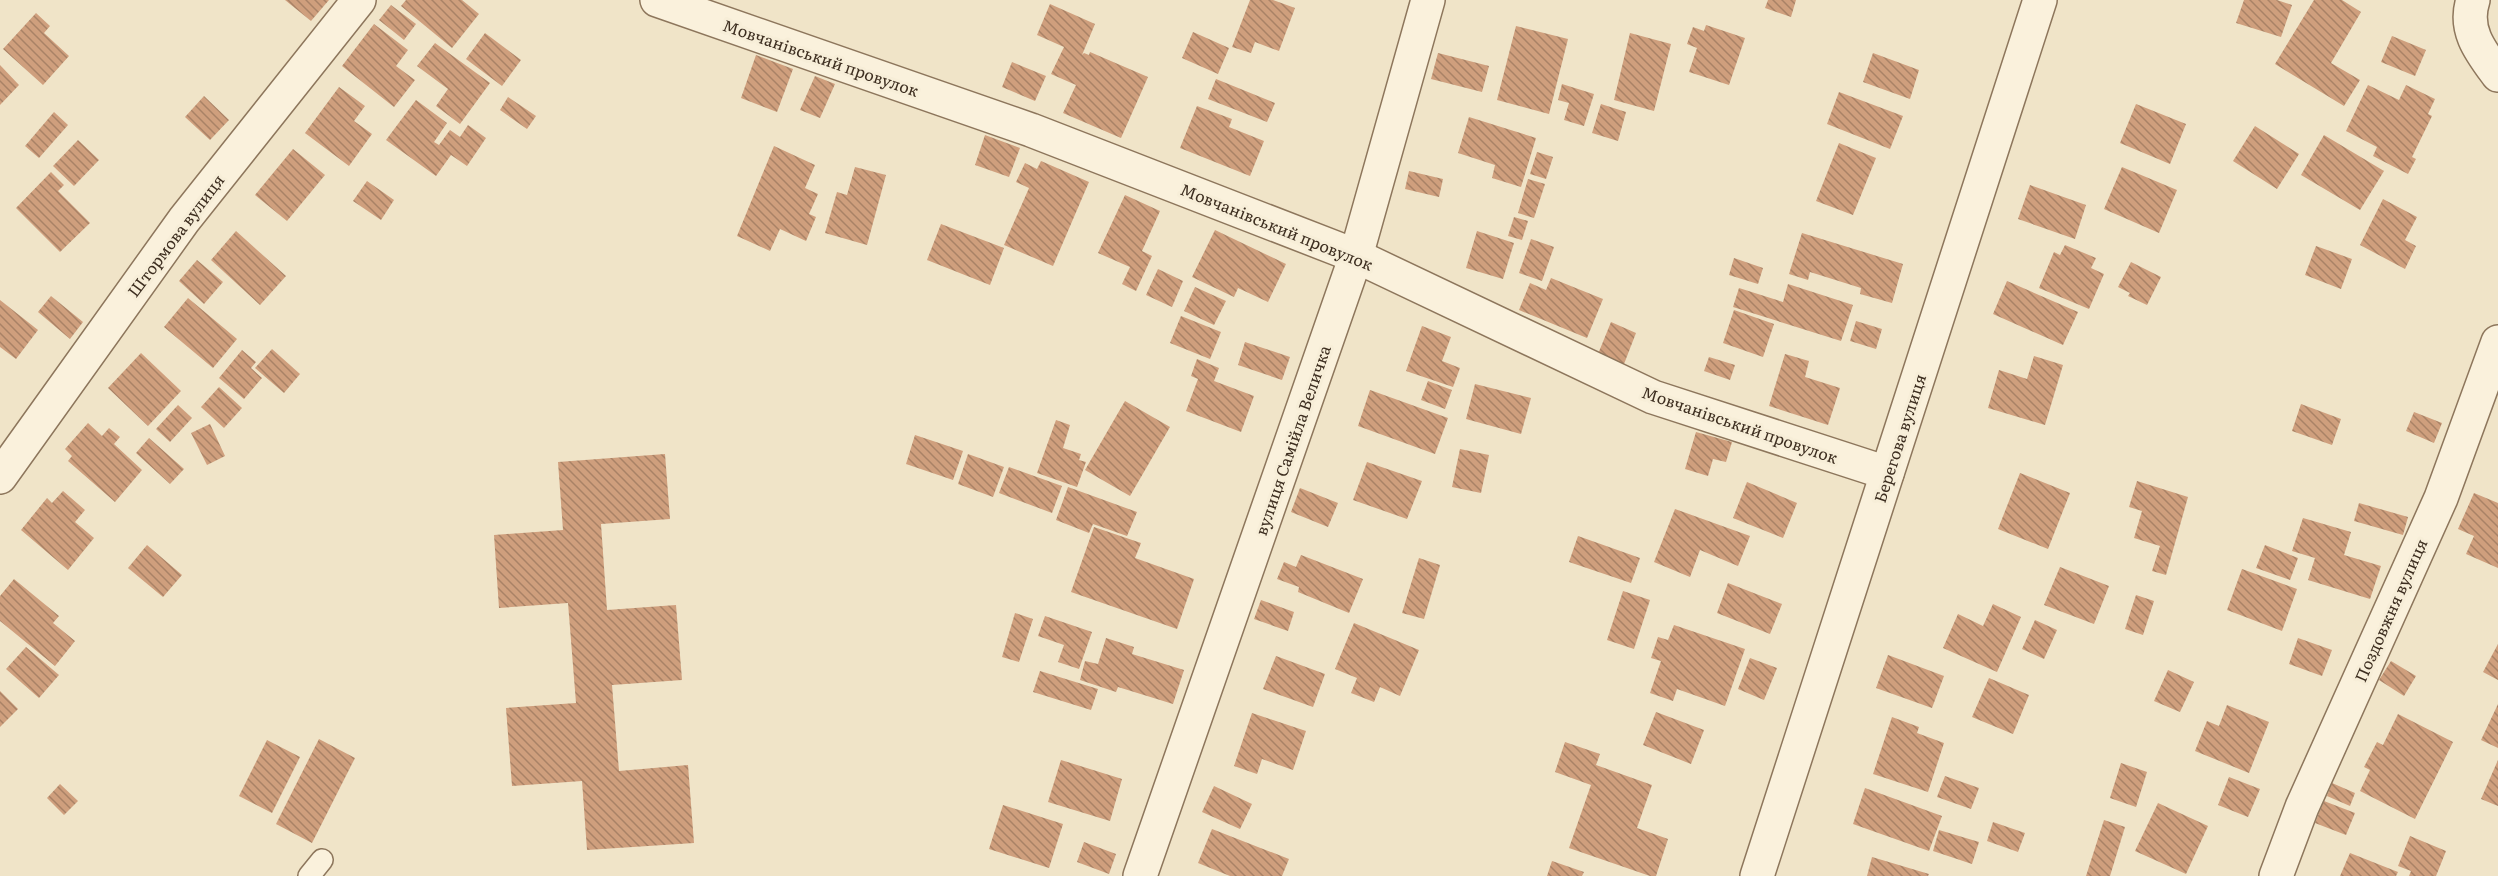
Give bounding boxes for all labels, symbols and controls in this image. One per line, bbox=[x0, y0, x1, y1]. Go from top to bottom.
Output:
street label: Мовчанівський провулок bbox=[720, 12, 923, 102]
street label: Штормова вулиця bbox=[121, 169, 229, 301]
street label: Мовчанівський провулок bbox=[1177, 176, 1377, 276]
street label: вулиця Самійла Величка bbox=[1248, 341, 1336, 538]
street label: Берегова вулиця bbox=[1867, 371, 1931, 505]
street label: Мовчанівський провулок bbox=[1639, 379, 1842, 469]
street label: Поздовжня вулиця bbox=[2348, 534, 2432, 686]

